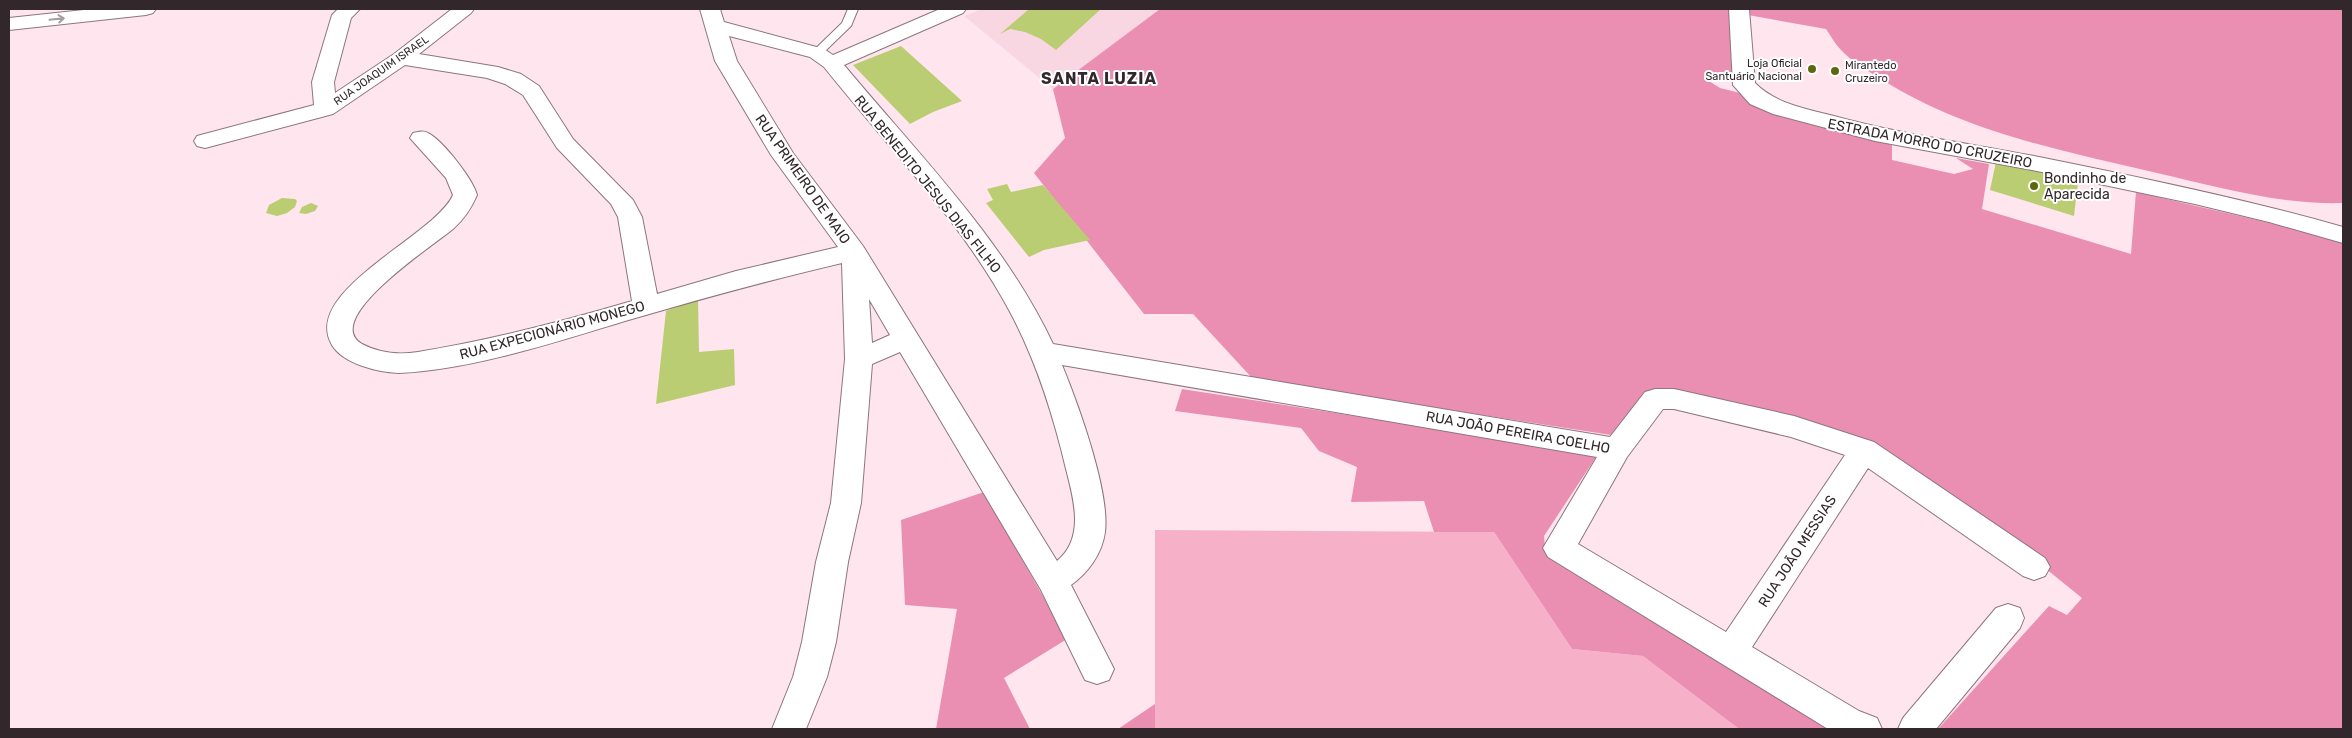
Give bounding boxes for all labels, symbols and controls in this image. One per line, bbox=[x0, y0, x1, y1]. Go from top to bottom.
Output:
one-way arrow bbox=[49, 14, 65, 24]
street label: RUA JOAQUIM ISRAEL bbox=[331, 33, 431, 108]
place label: Loja Oficial Santuário Nacional bbox=[1705, 57, 1802, 83]
place label: Mirantedo Cruzeiro bbox=[1845, 59, 1896, 85]
marker: Loja Oficial Santuário Nacional bbox=[1806, 63, 1818, 75]
marker: Mirantedo Cruzeiro bbox=[1829, 65, 1841, 77]
district label: SANTA LUZIA bbox=[1041, 69, 1157, 88]
street label: RUA BENEDITO JESUS DIAS FILHO bbox=[851, 92, 1005, 277]
street label: RUA PRIMEIRO DE MAIO bbox=[751, 111, 854, 247]
street label: ESTRADA MORRO DO CRUZEIRO bbox=[1826, 115, 2033, 172]
place label: Bondinho de Aparecida bbox=[2044, 170, 2126, 203]
marker: Bondinho de Aparecida bbox=[2028, 180, 2040, 192]
street label: RUA EXPECIONÁRIO MONEGO bbox=[457, 297, 647, 363]
street label: RUA JOÃO PEREIRA COELHO bbox=[1424, 407, 1612, 457]
street label: RUA JOÃO MESSIAS bbox=[1754, 491, 1840, 611]

